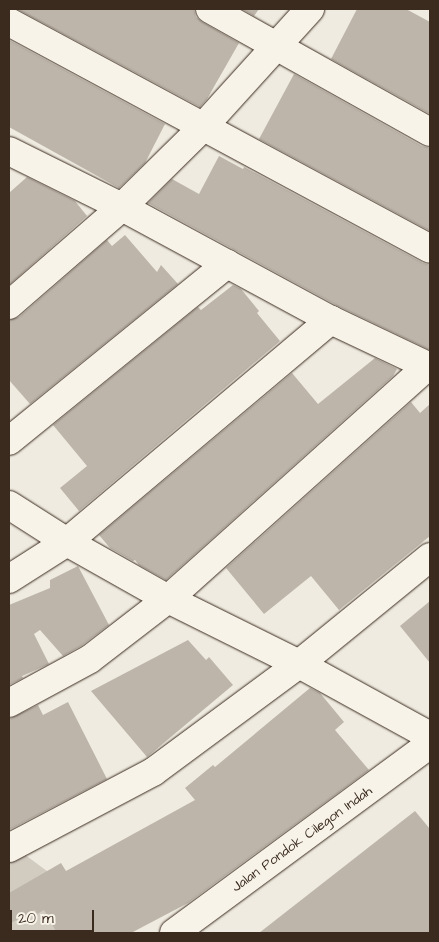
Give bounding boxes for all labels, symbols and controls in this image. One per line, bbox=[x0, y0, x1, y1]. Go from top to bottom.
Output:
street label: Jalan Pondok Cilegon Indah bbox=[229, 782, 375, 896]
scale bar bbox=[12, 900, 96, 932]
text: 20 m bbox=[18, 908, 54, 929]

